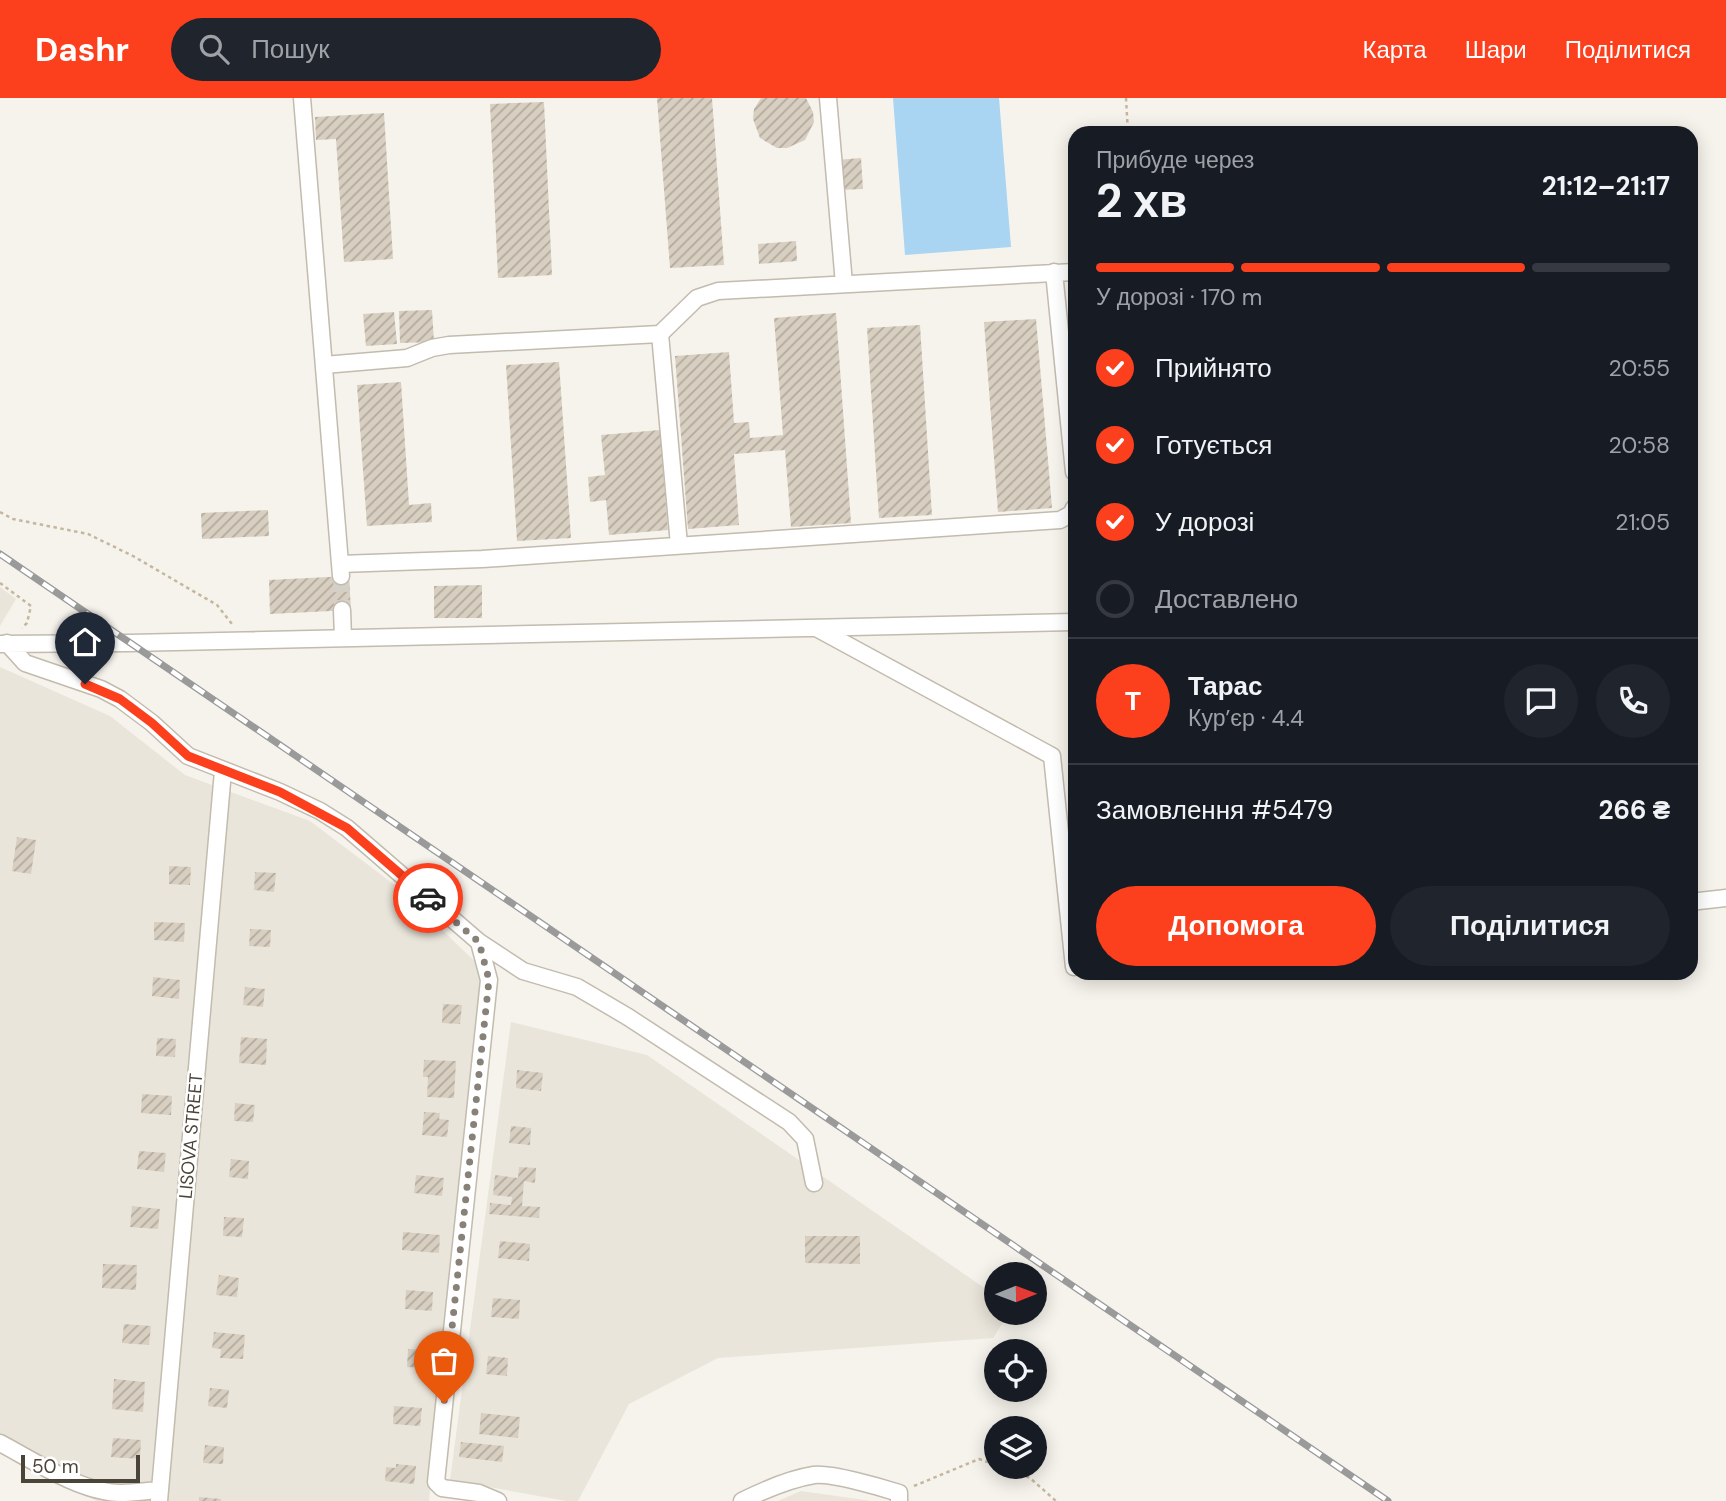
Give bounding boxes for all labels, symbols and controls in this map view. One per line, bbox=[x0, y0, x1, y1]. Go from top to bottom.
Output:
search box bbox=[171, 18, 661, 81]
text: Dashr bbox=[35, 28, 129, 71]
icon: search bbox=[195, 30, 233, 68]
text: Пошук bbox=[251, 32, 330, 66]
text: Карта bbox=[1362, 34, 1427, 65]
text: Шари bbox=[1465, 34, 1527, 65]
text: Поділитися bbox=[1565, 34, 1691, 65]
text: Прибуде через bbox=[1096, 145, 1254, 175]
text: 21:12–21:17 bbox=[1542, 169, 1670, 203]
text: 2 хв bbox=[1096, 171, 1187, 231]
text: У дорозі · 170 m bbox=[1096, 282, 1262, 312]
icon: check bbox=[1096, 349, 1134, 387]
text: Прийнято bbox=[1155, 351, 1272, 385]
text: 20:55 bbox=[1609, 353, 1670, 383]
icon: check bbox=[1096, 426, 1134, 464]
text: Готується bbox=[1155, 428, 1272, 462]
text: 20:58 bbox=[1609, 430, 1670, 460]
icon: check bbox=[1096, 503, 1134, 541]
text: У дорозі bbox=[1155, 505, 1254, 539]
text: 21:05 bbox=[1615, 507, 1670, 537]
text: Доставлено bbox=[1155, 582, 1298, 616]
pin bbox=[55, 612, 115, 684]
icon: home bbox=[66, 623, 104, 661]
button: chat bbox=[1504, 664, 1578, 738]
button: phone bbox=[1596, 664, 1670, 738]
text: Тарас bbox=[1188, 669, 1263, 703]
text: Т bbox=[1125, 684, 1141, 718]
text: Кур’єр · 4.4 bbox=[1188, 703, 1304, 733]
text: Замовлення #5479 bbox=[1096, 793, 1333, 827]
text: 266 ₴ bbox=[1599, 793, 1670, 827]
courier bbox=[393, 863, 463, 933]
icon: car bbox=[409, 879, 447, 917]
button: Допомога bbox=[1096, 886, 1376, 966]
button: Поділитися bbox=[1390, 886, 1670, 966]
street label: LISOVA STREET bbox=[174, 1072, 208, 1200]
north arrow bbox=[984, 1262, 1046, 1325]
map controls bbox=[984, 1262, 1047, 1479]
pin bbox=[414, 1331, 474, 1403]
button: locate bbox=[984, 1339, 1047, 1402]
icon: bag bbox=[425, 1342, 463, 1380]
button: layers bbox=[984, 1416, 1047, 1479]
scale bar bbox=[21, 1452, 140, 1484]
text: 50 m bbox=[32, 1454, 79, 1479]

